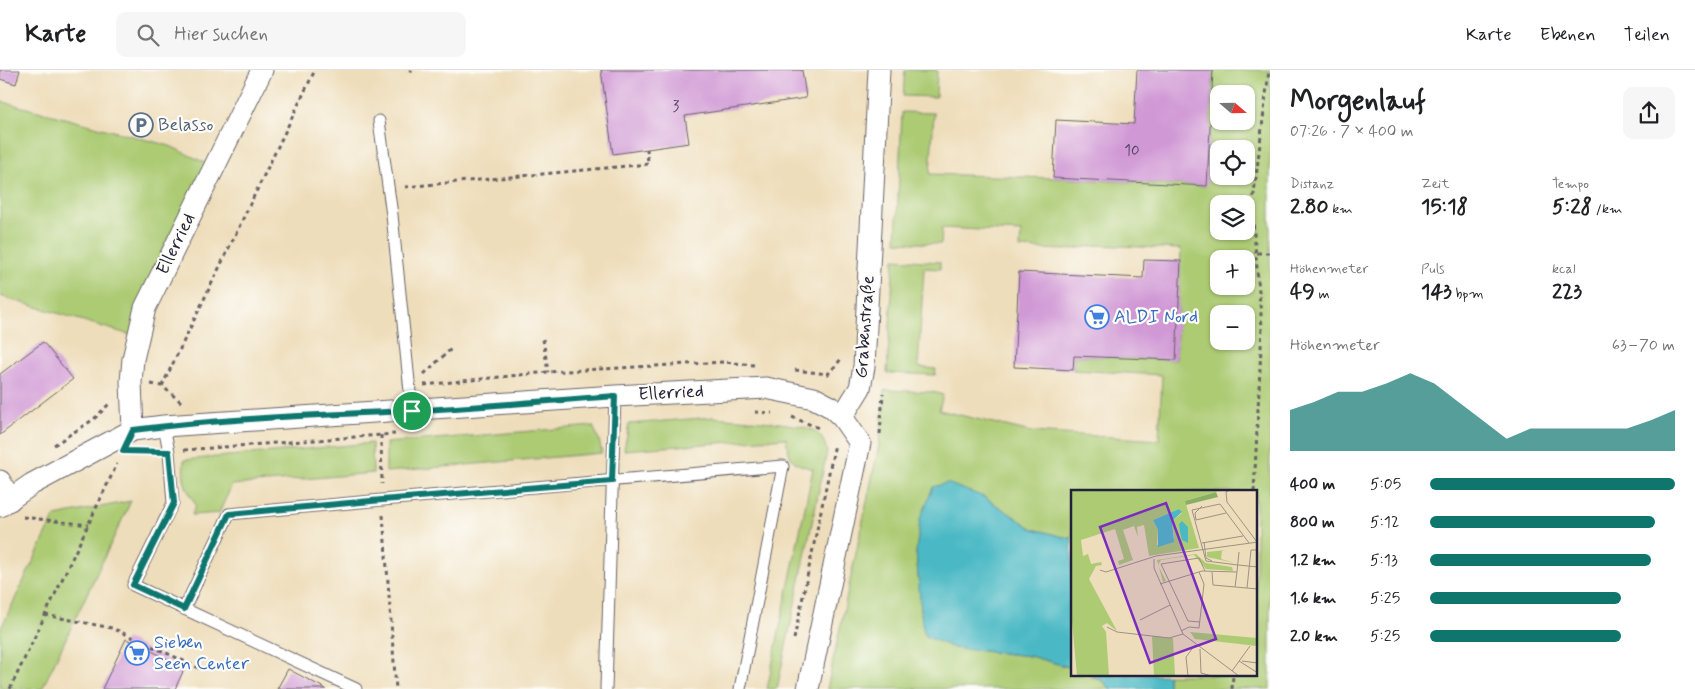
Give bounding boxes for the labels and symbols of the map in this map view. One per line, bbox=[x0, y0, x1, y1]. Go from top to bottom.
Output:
north arrow bbox=[1210, 85, 1255, 130]
house number: 3 bbox=[673, 97, 680, 117]
parking icon: Belasso bbox=[128, 112, 154, 138]
place label: Belasso bbox=[158, 113, 213, 137]
house number: 10 bbox=[1124, 141, 1140, 161]
street label: Ellerried bbox=[151, 209, 201, 279]
street label: Grabenstraße bbox=[849, 275, 881, 379]
supermarket icon: ALDI Nord bbox=[1084, 304, 1110, 330]
place label: ALDI Nord bbox=[1114, 305, 1198, 329]
street label: Ellerried bbox=[638, 379, 704, 407]
pin bbox=[391, 390, 433, 432]
inset map bbox=[1071, 490, 1258, 676]
place label: Sieben Seen Center bbox=[154, 631, 250, 676]
supermarket icon: Sieben Seen Center bbox=[124, 640, 150, 666]

